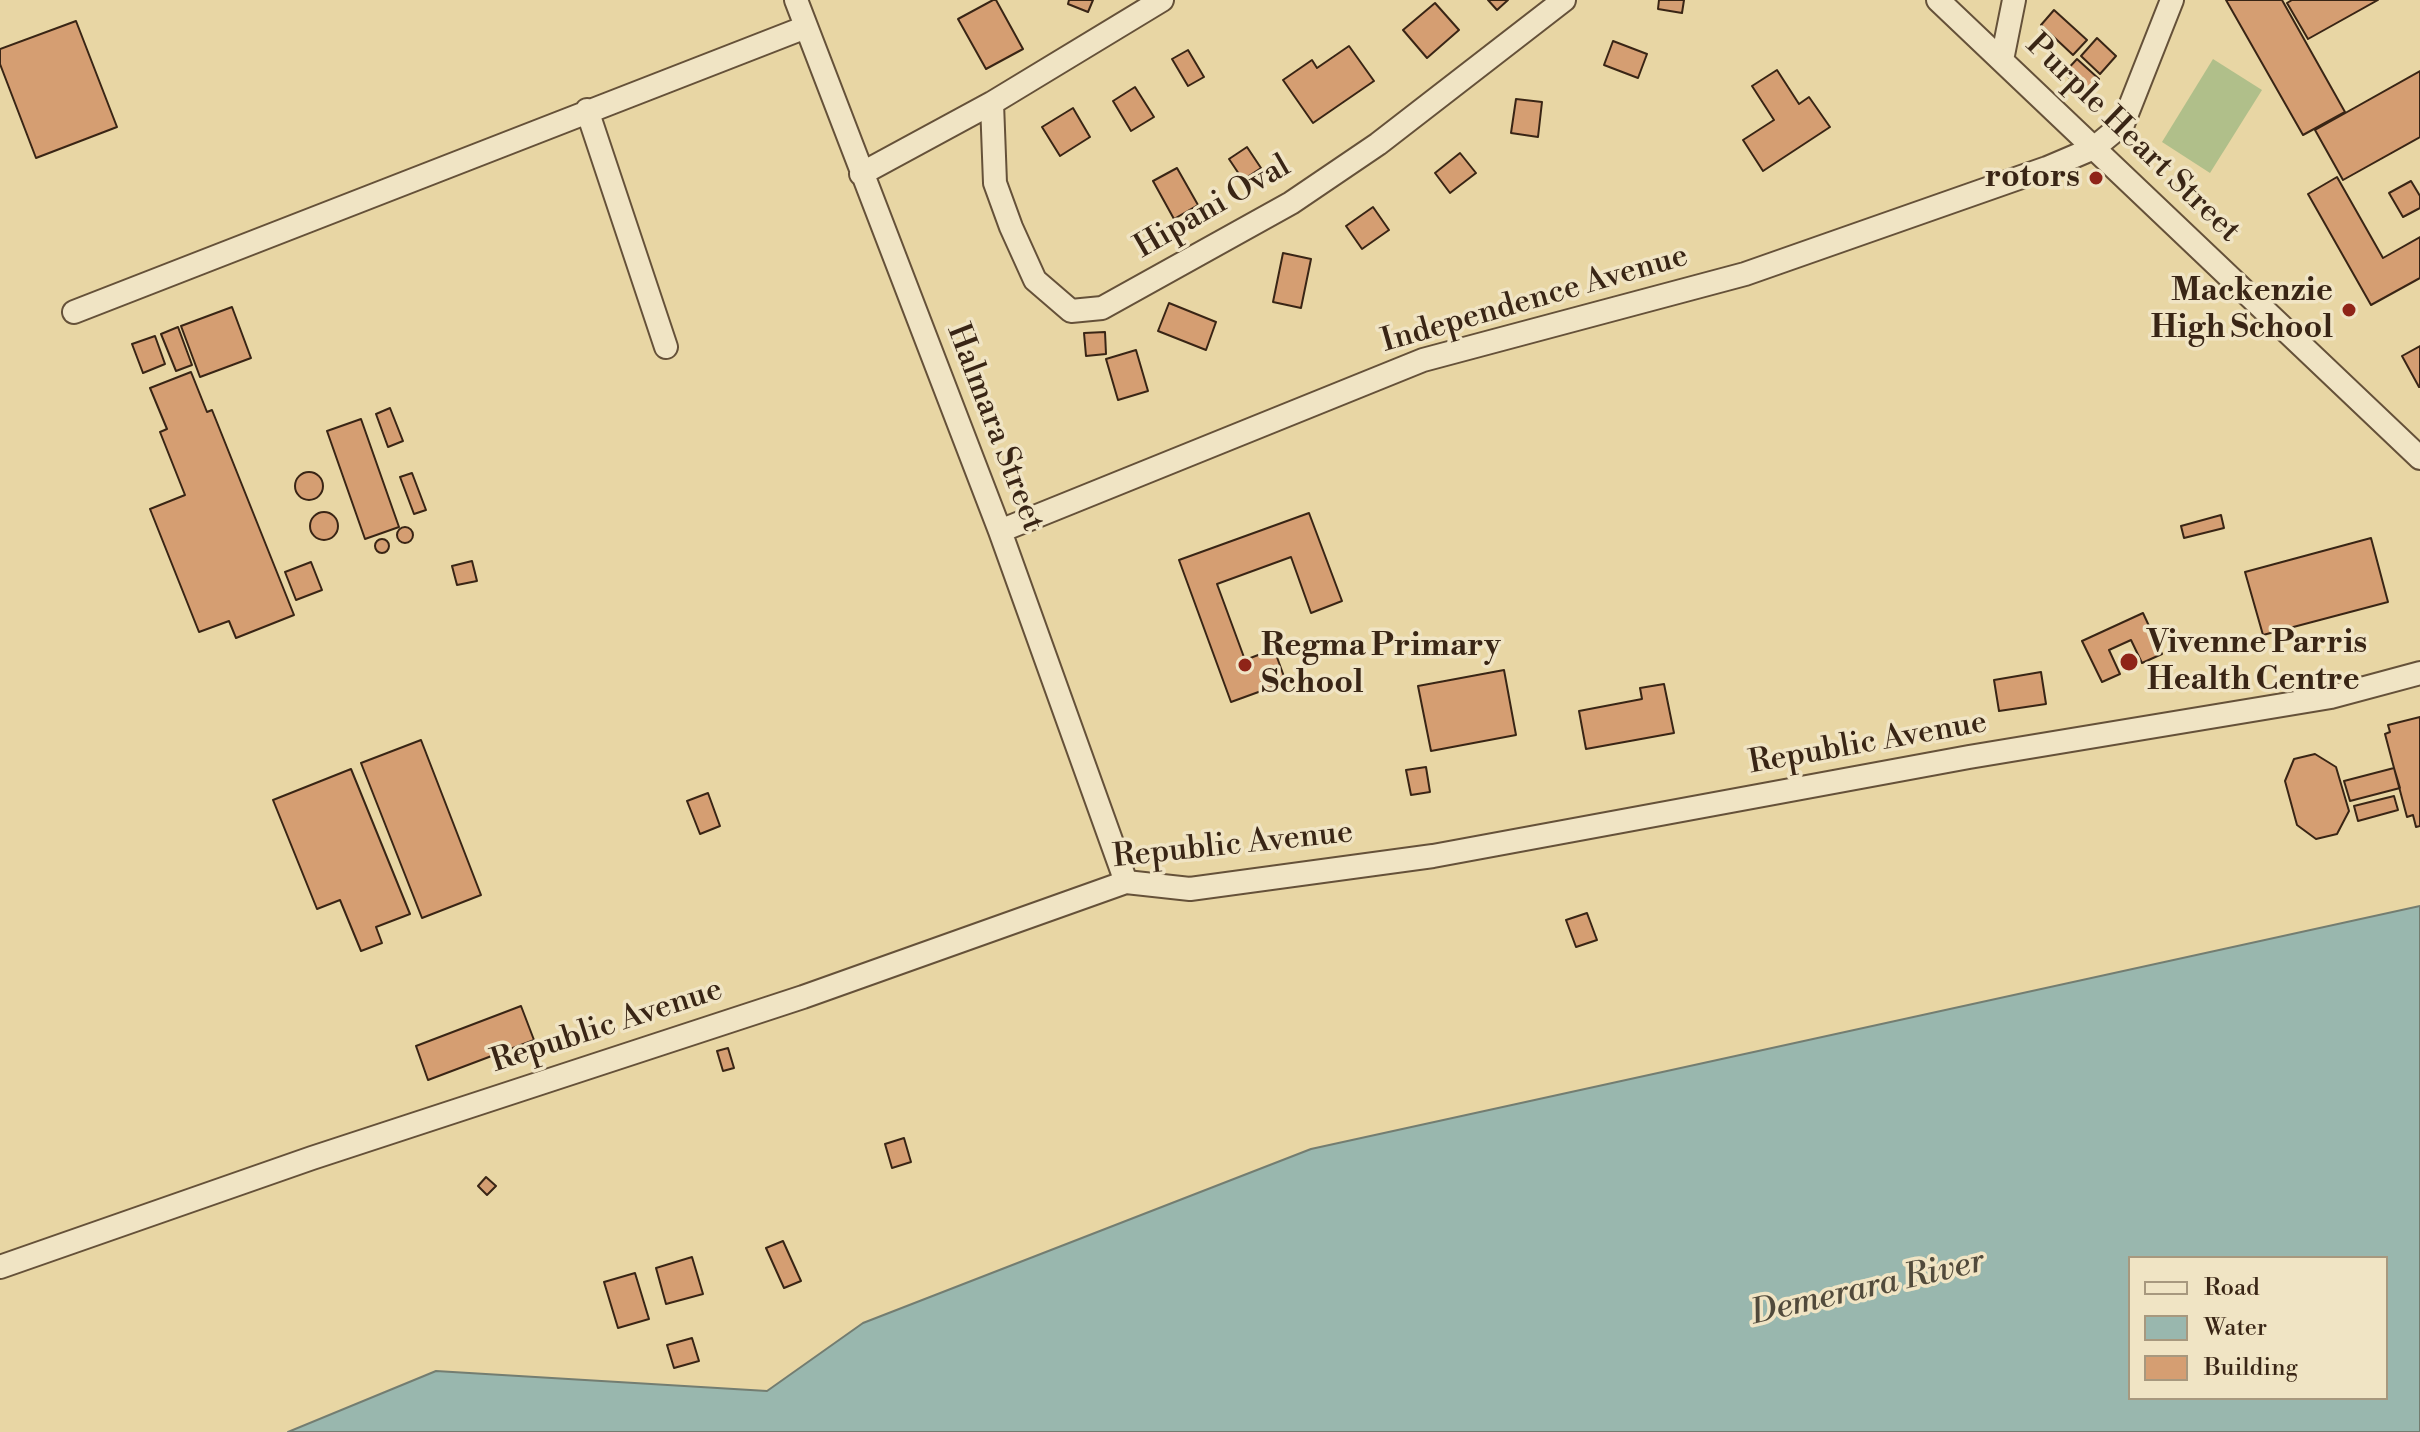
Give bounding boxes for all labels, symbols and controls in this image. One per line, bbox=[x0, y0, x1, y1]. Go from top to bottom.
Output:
street label: Purple Heart Street bbox=[2017, 27, 2247, 251]
street label: Hipani Oval bbox=[1128, 148, 1298, 268]
place label: rotors bbox=[1985, 159, 2080, 197]
marker: rotors bbox=[2087, 169, 2105, 187]
street label: Independence Avenue bbox=[1377, 238, 1693, 362]
place label: Mackenzie High School bbox=[2151, 273, 2333, 348]
marker: Mackenzie High School bbox=[2340, 301, 2358, 319]
street label: Halmara Street bbox=[937, 319, 1051, 537]
place label: Vivenne Parris Health Centre bbox=[2147, 625, 2367, 700]
place label: Regma Primary School bbox=[1261, 628, 1500, 703]
marker: Vivenne Parris Health Centre bbox=[2118, 651, 2140, 673]
marker: Regma Primary School bbox=[1236, 656, 1254, 674]
street label: Republic Avenue bbox=[1746, 704, 1990, 784]
street label: Republic Avenue bbox=[1111, 814, 1355, 878]
street label: Republic Avenue bbox=[486, 971, 728, 1083]
water label: Demerara River bbox=[1747, 1242, 1989, 1336]
legend bbox=[2128, 1256, 2388, 1400]
text: Road bbox=[2204, 1273, 2260, 1303]
text: Water bbox=[2204, 1313, 2267, 1343]
text: Building bbox=[2204, 1353, 2298, 1383]

